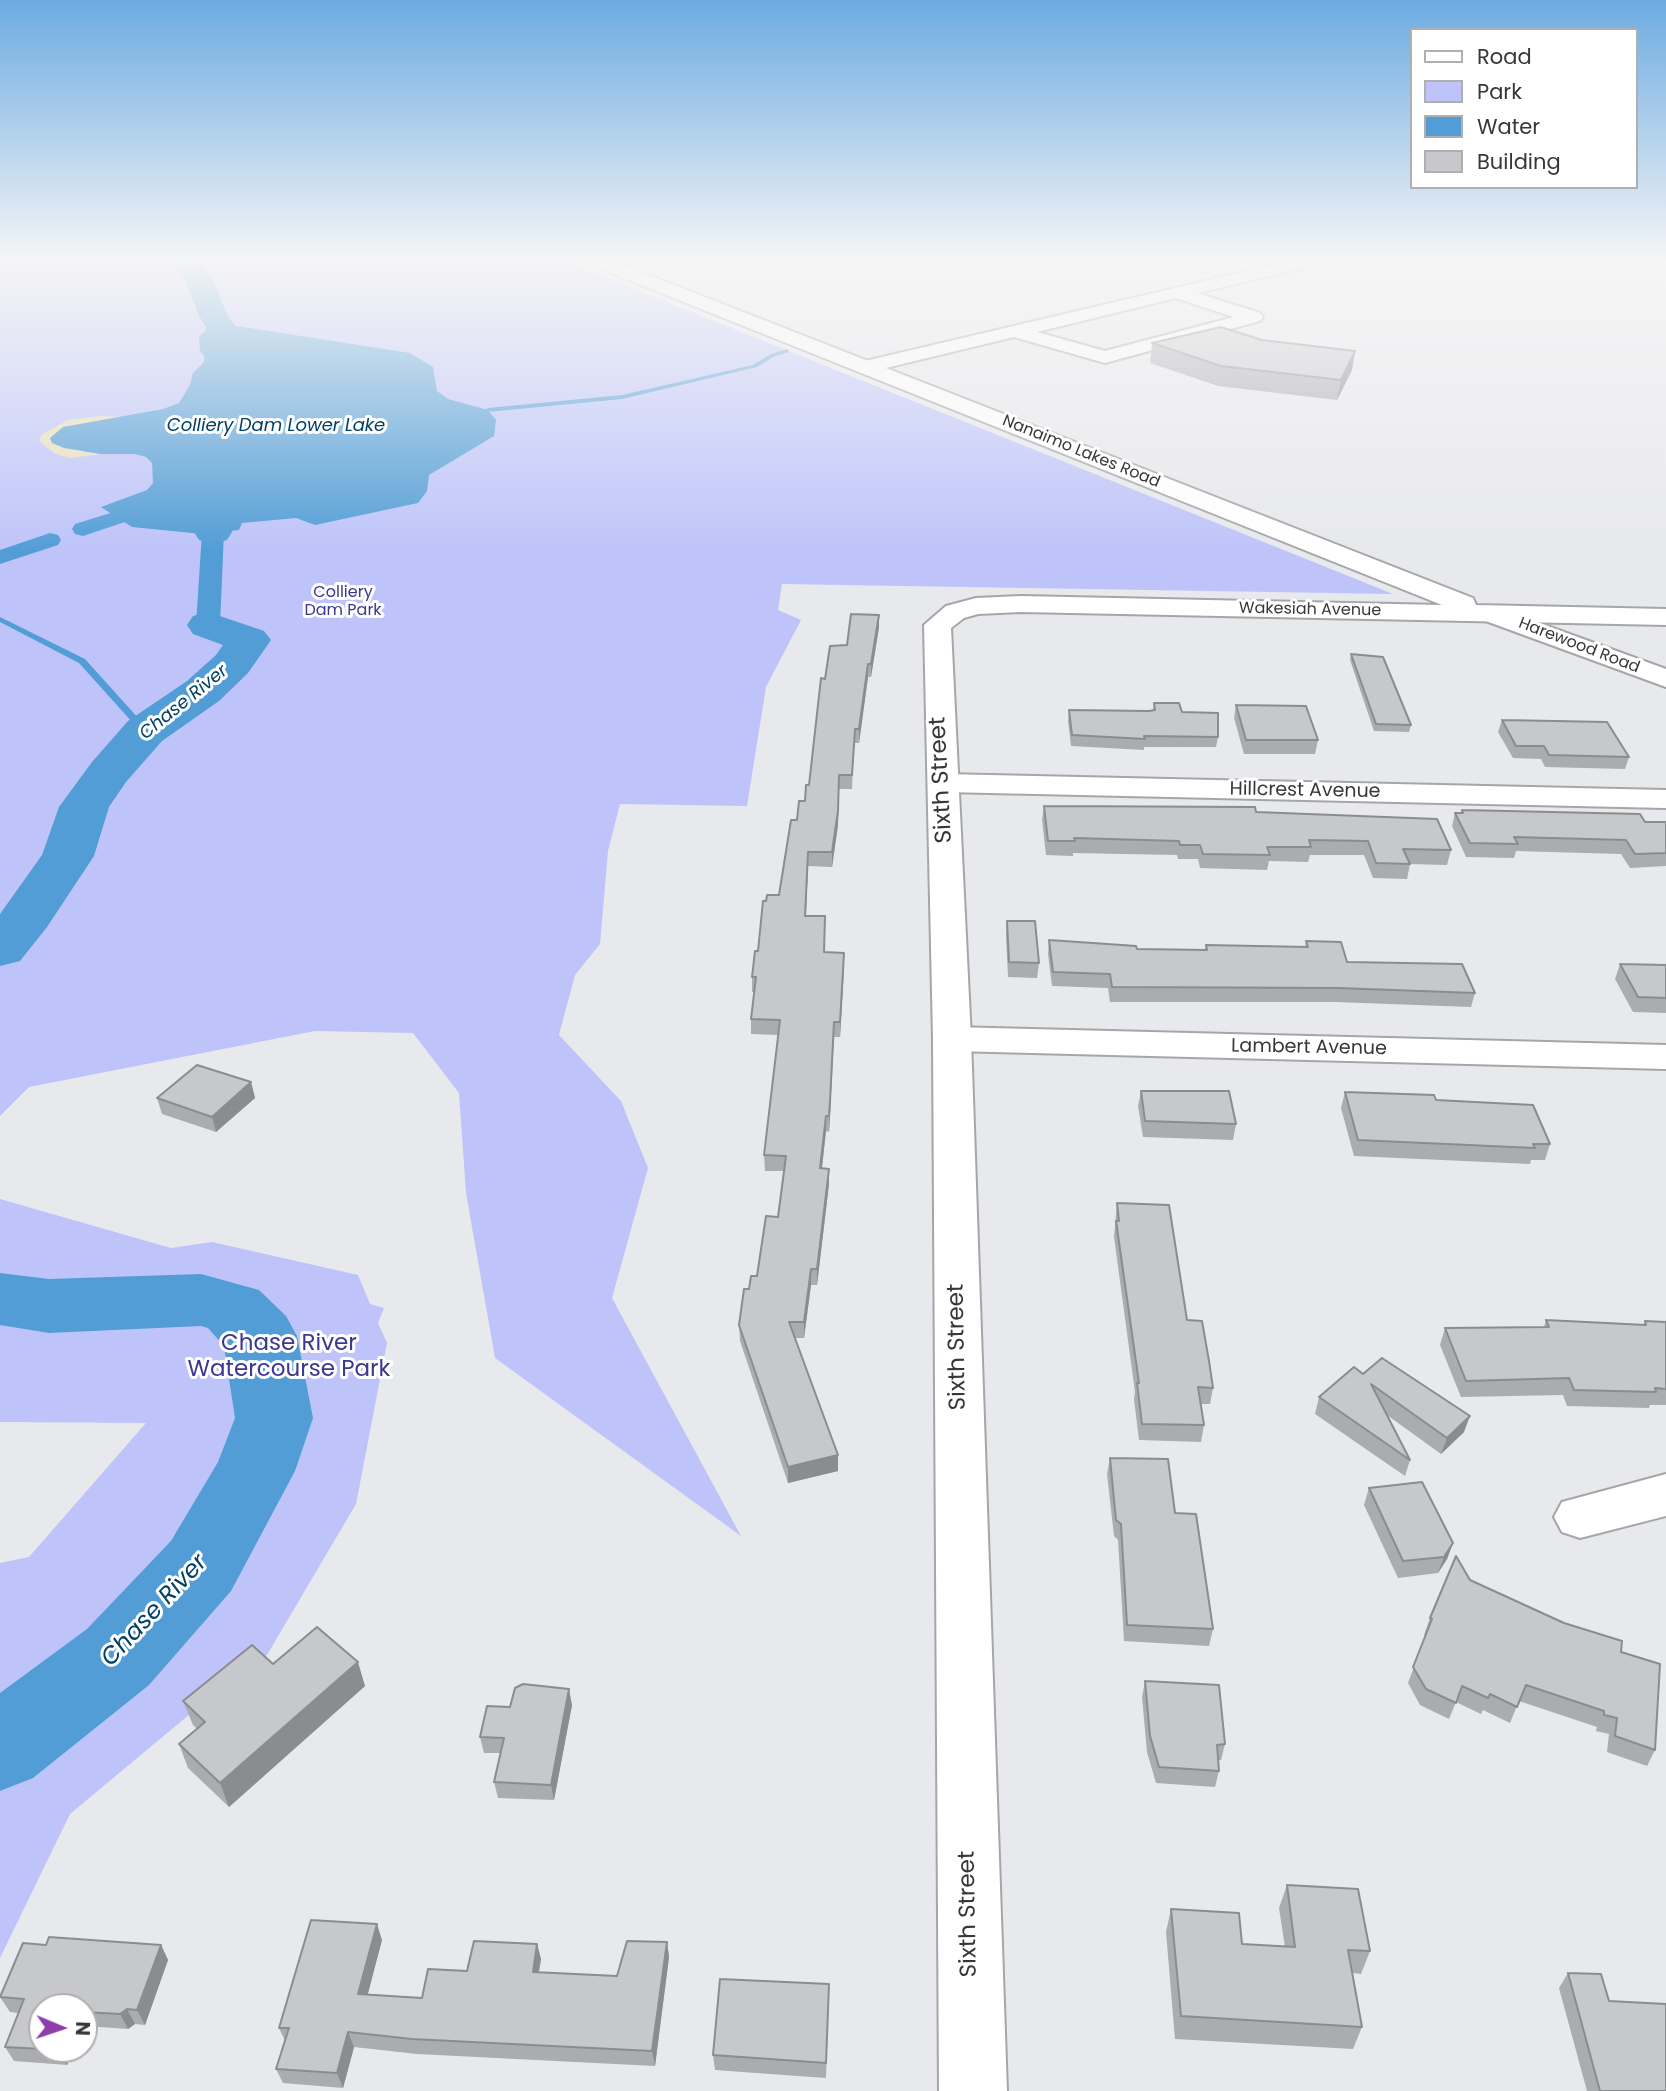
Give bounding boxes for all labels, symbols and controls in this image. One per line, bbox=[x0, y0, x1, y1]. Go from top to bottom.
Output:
legend bbox=[1410, 28, 1638, 189]
text: Road bbox=[1477, 42, 1532, 71]
text: Park bbox=[1477, 77, 1522, 106]
text: Water bbox=[1477, 112, 1540, 141]
text: Building bbox=[1477, 147, 1561, 176]
street label: Nanaimo Lakes Road bbox=[999, 412, 1163, 492]
water label: Colliery Dam Lower Lake bbox=[167, 415, 385, 437]
park label: Colliery Dam Park bbox=[304, 583, 382, 621]
street label: Wakesiah Avenue bbox=[1239, 599, 1381, 621]
street label: Harewood Road bbox=[1516, 614, 1642, 678]
water label: Chase River bbox=[136, 661, 232, 745]
street label: Sixth Street bbox=[925, 716, 959, 844]
street label: Hillcrest Avenue bbox=[1229, 778, 1381, 804]
street label: Lambert Avenue bbox=[1231, 1035, 1387, 1061]
street label: Sixth Street bbox=[943, 1283, 973, 1411]
park label: Chase River Watercourse Park bbox=[188, 1330, 390, 1384]
water label: Chase River bbox=[96, 1549, 214, 1673]
street label: Sixth Street bbox=[954, 1850, 984, 1978]
north arrow bbox=[28, 1993, 98, 2063]
text: N bbox=[69, 2021, 96, 2036]

